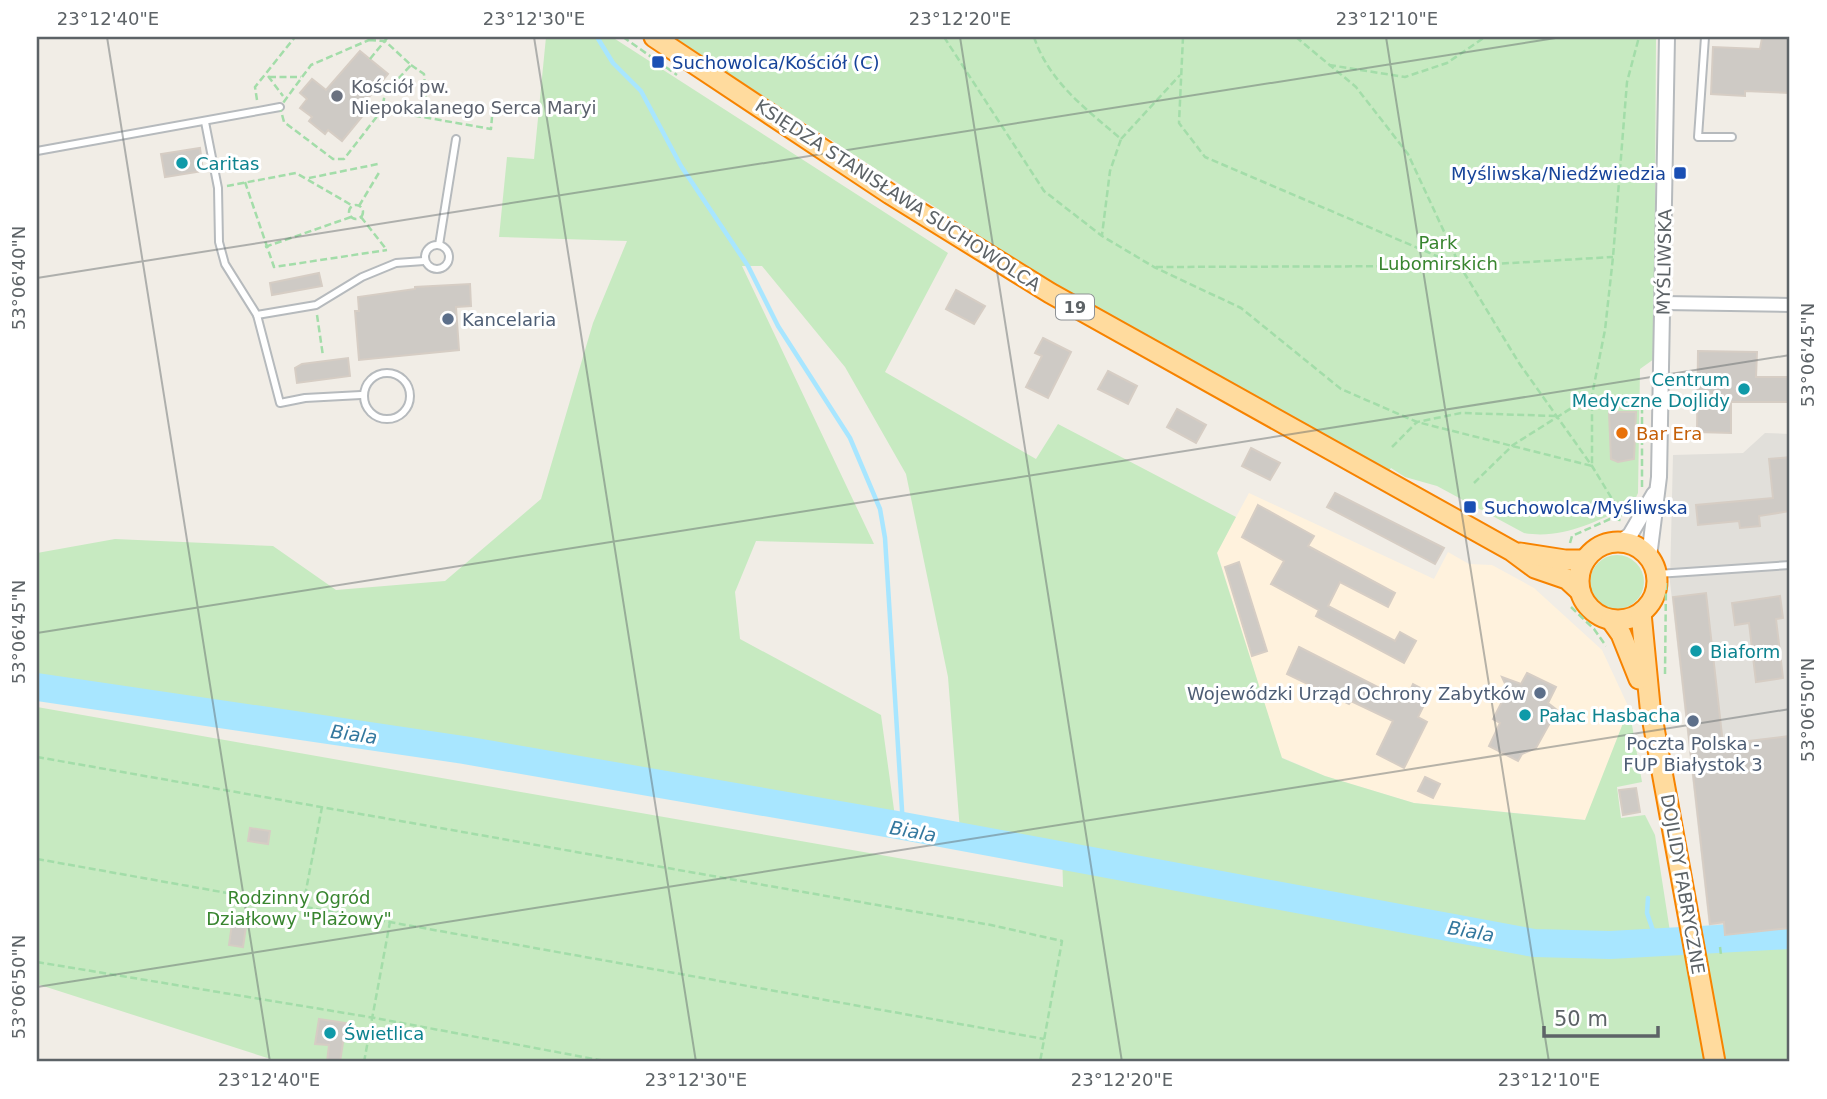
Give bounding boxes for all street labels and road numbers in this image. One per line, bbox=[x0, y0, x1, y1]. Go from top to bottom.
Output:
street label: KSIĘDZA STANISŁAWA SUCHOWOLCA bbox=[752, 95, 1045, 296]
street label: MYŚLIWSKA bbox=[1653, 208, 1675, 315]
road number: 19 bbox=[1056, 294, 1094, 320]
street label: DOJLIDY FABRYCZNE bbox=[1657, 792, 1709, 976]

